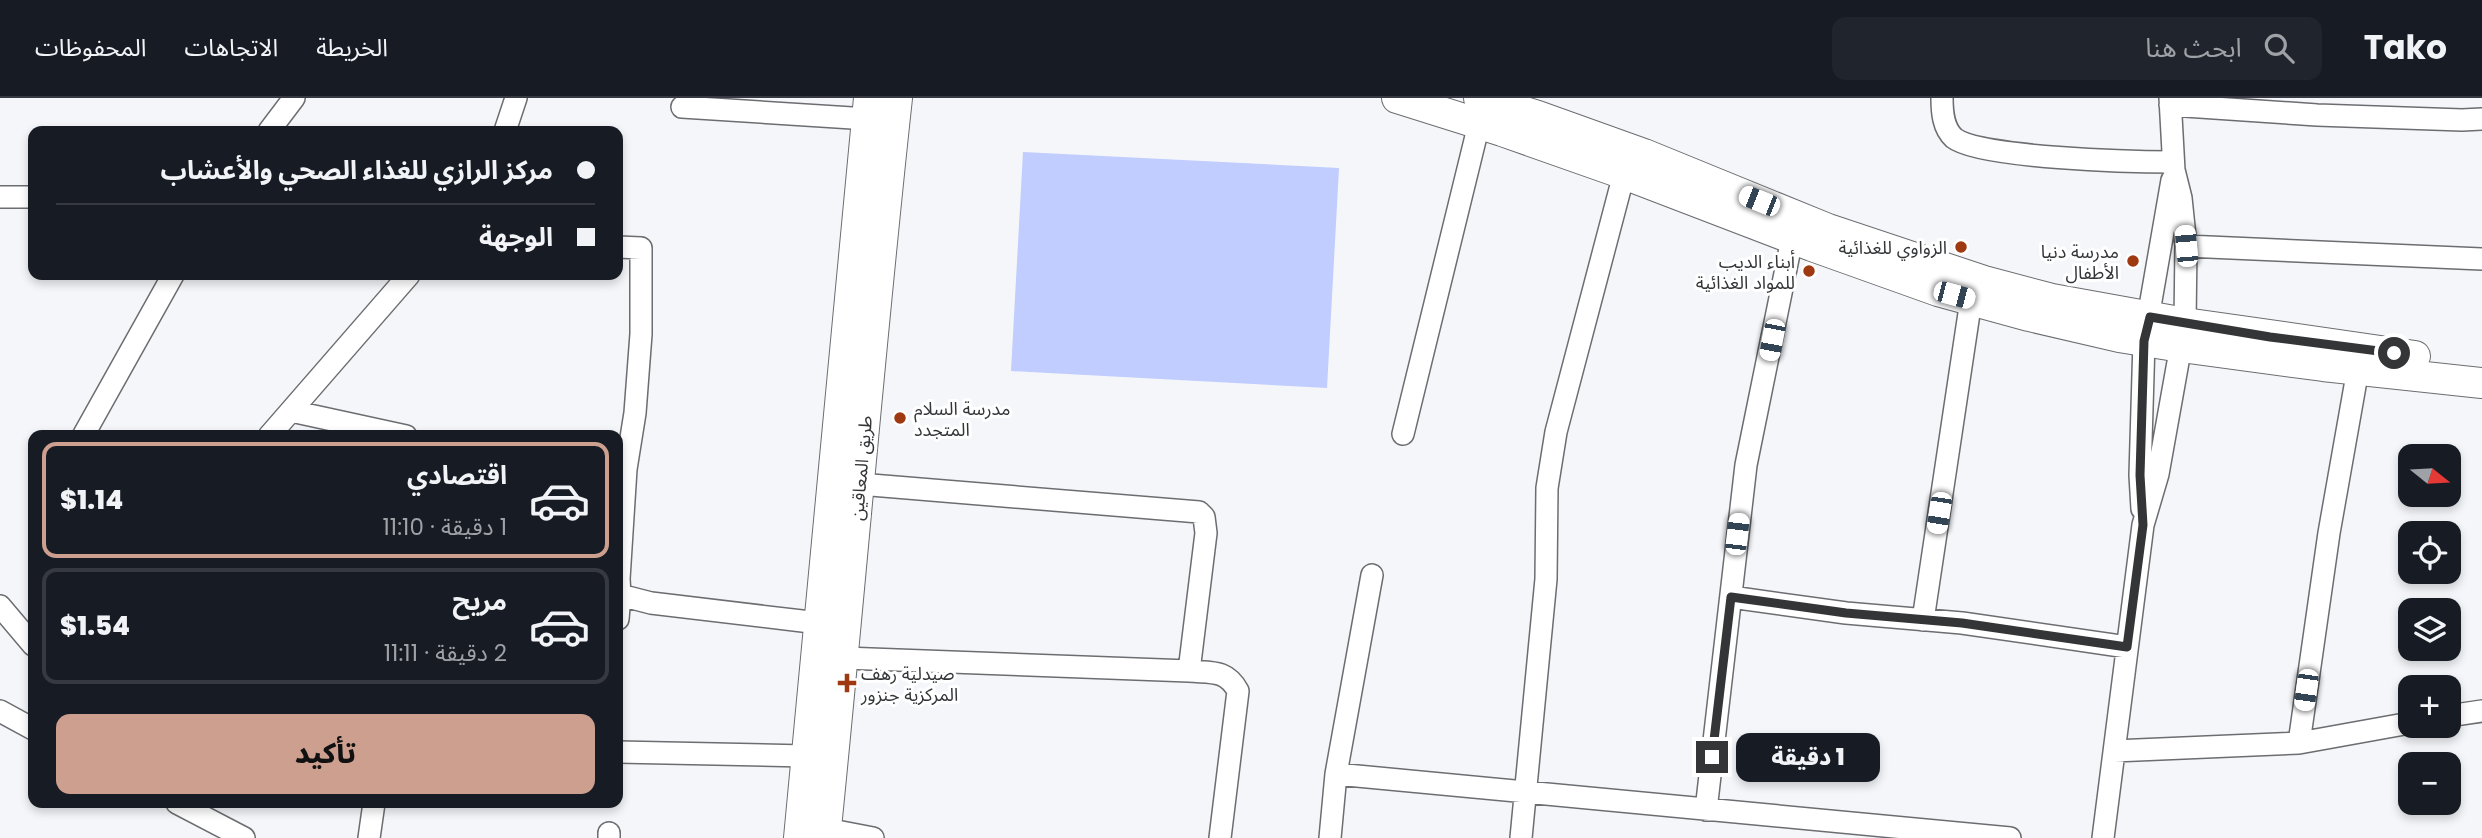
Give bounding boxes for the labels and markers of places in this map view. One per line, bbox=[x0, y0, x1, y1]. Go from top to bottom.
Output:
place label: الزواوي للغذائية bbox=[1838, 235, 1947, 261]
marker: الزواوي للغذائية bbox=[1953, 239, 1969, 255]
place label: مدرسة دنيا الأطفال bbox=[2041, 239, 2119, 285]
place label: أبناء الديب للمواد الغذائية bbox=[1696, 249, 1795, 295]
marker: مدرسة دنيا الأطفال bbox=[2125, 253, 2141, 269]
marker: أبناء الديب للمواد الغذائية bbox=[1801, 263, 1817, 279]
place label: مدرسة السلام المتجدد bbox=[914, 396, 1011, 442]
marker: مدرسة السلام المتجدد bbox=[892, 410, 908, 426]
place label: صيدلية رهف المركزية جنزور bbox=[860, 661, 958, 707]
marker: صيدلية رهف المركزية جنزور bbox=[839, 675, 855, 691]

